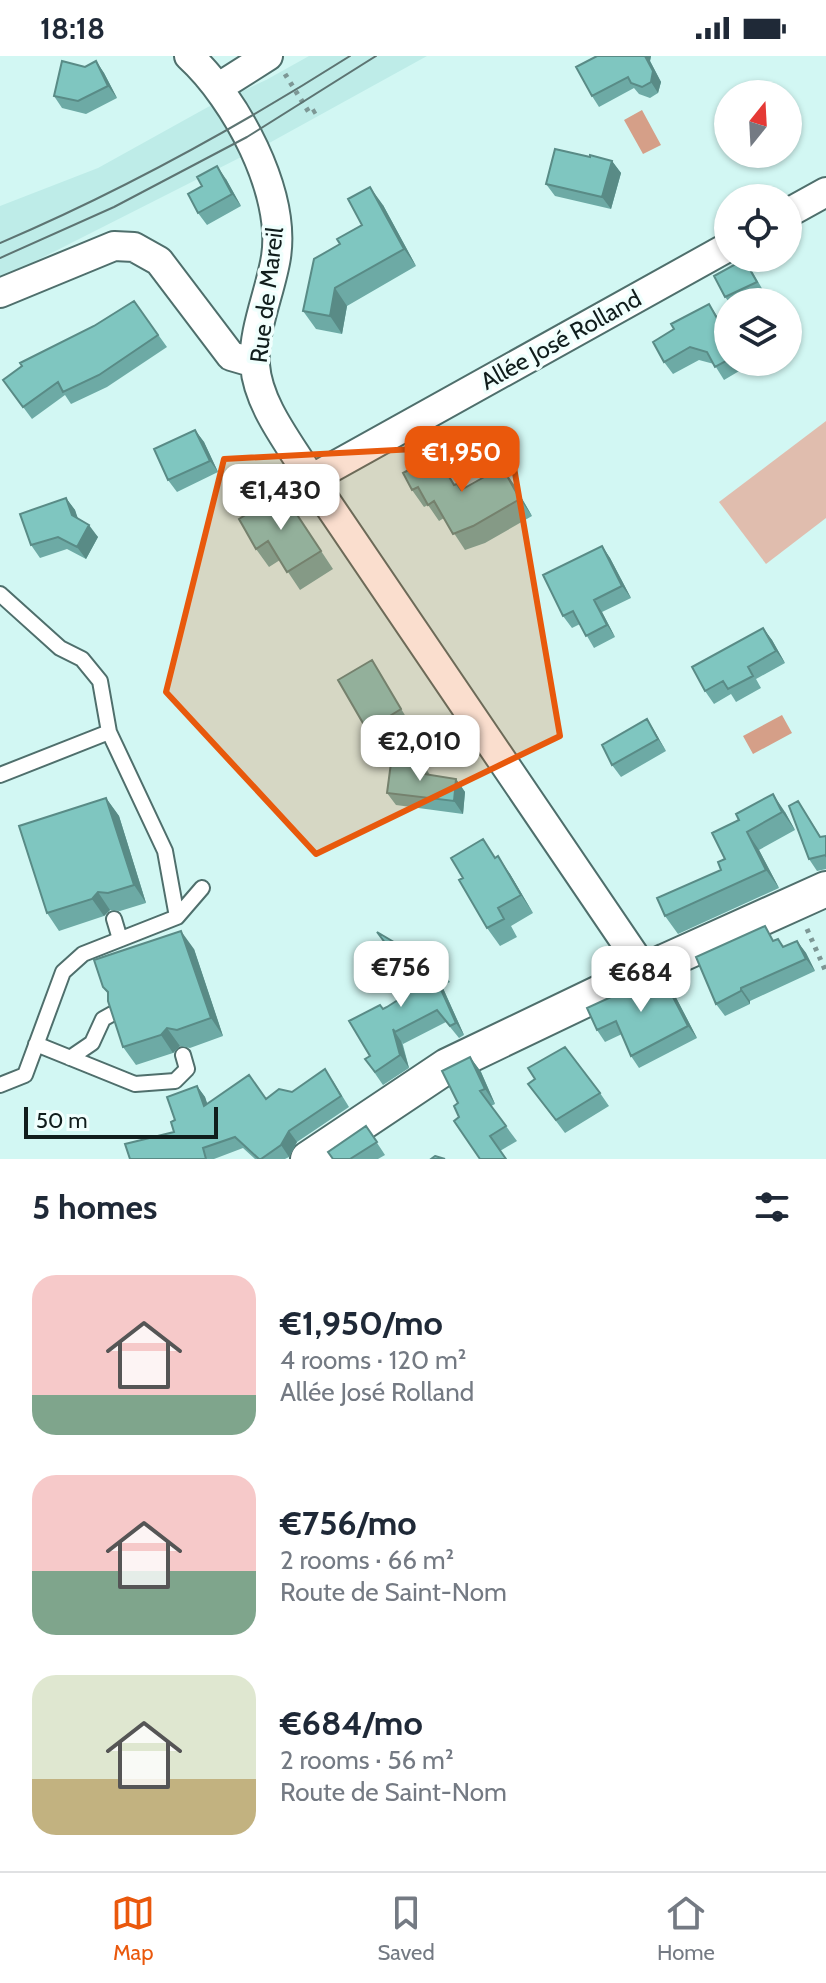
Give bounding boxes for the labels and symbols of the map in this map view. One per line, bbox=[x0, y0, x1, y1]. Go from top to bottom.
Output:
north arrow bbox=[714, 80, 802, 168]
street label: Rue de Mareil bbox=[244, 225, 289, 365]
street label: Allée José Rolland bbox=[475, 283, 646, 396]
pin: €1,950 bbox=[397, 426, 527, 494]
pin: €1,430 bbox=[216, 464, 346, 532]
pin: €2,010 bbox=[355, 715, 485, 783]
pin: €756 bbox=[354, 941, 448, 1009]
pin: €684 bbox=[594, 946, 688, 1014]
scale bar bbox=[24, 1103, 218, 1139]

